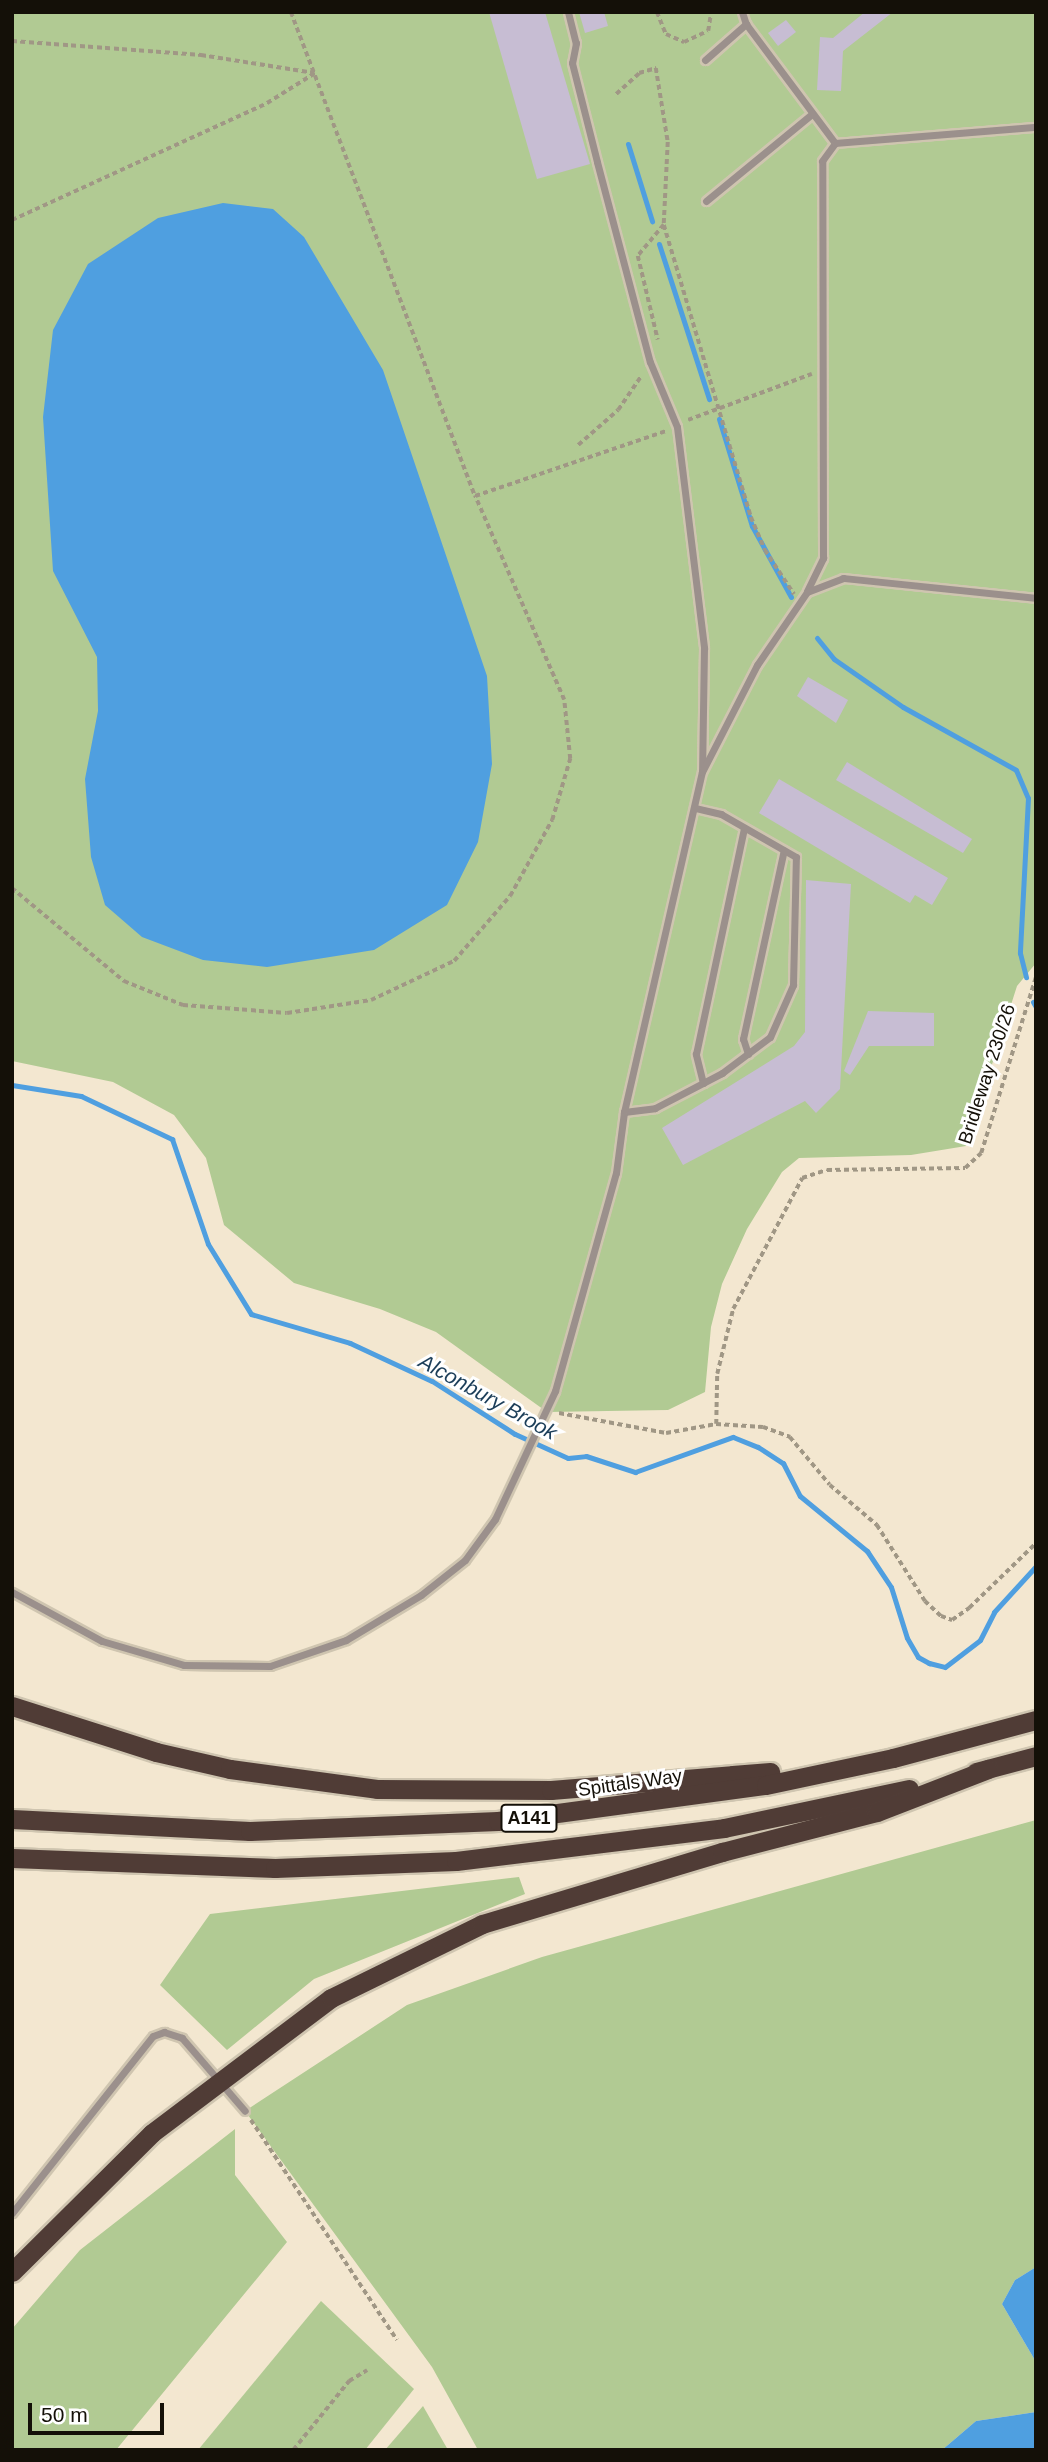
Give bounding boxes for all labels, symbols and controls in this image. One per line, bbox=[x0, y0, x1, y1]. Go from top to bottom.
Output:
street label: Bridleway 230/26 bbox=[954, 1001, 1020, 1147]
water label: Alconbury Brook bbox=[415, 1349, 561, 1445]
street label: Spittals Way bbox=[576, 1764, 684, 1802]
road number: A141 bbox=[499, 1804, 559, 1832]
scale bar bbox=[32, 2388, 168, 2432]
text: 50 m bbox=[41, 2403, 88, 2426]

